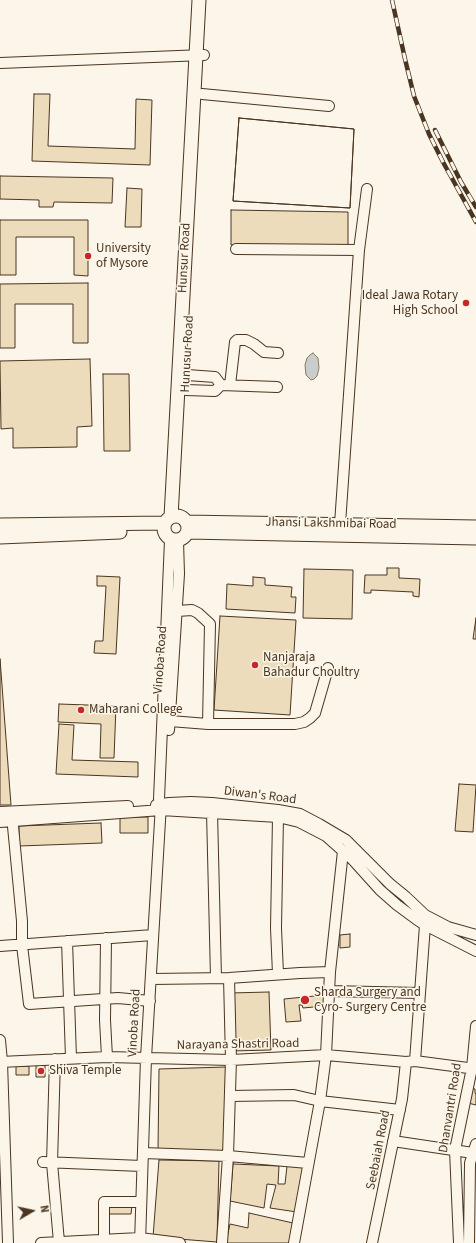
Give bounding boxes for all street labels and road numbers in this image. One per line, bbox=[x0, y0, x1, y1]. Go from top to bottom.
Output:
street label: Hunsur Road bbox=[175, 223, 195, 293]
street label: Hunusur Road bbox=[178, 315, 198, 393]
street label: Jhansi Lakshmibai Road bbox=[265, 515, 397, 533]
street label: Vinoba Road bbox=[151, 625, 171, 695]
street label: Diwan's Road bbox=[223, 784, 297, 808]
street label: Vinoba Road bbox=[125, 989, 145, 1057]
street label: Narayana Shastri Road bbox=[177, 1036, 299, 1054]
street label: Dhanvantri Road bbox=[436, 1062, 466, 1154]
street label: Seebaiah Road bbox=[364, 1109, 394, 1191]

